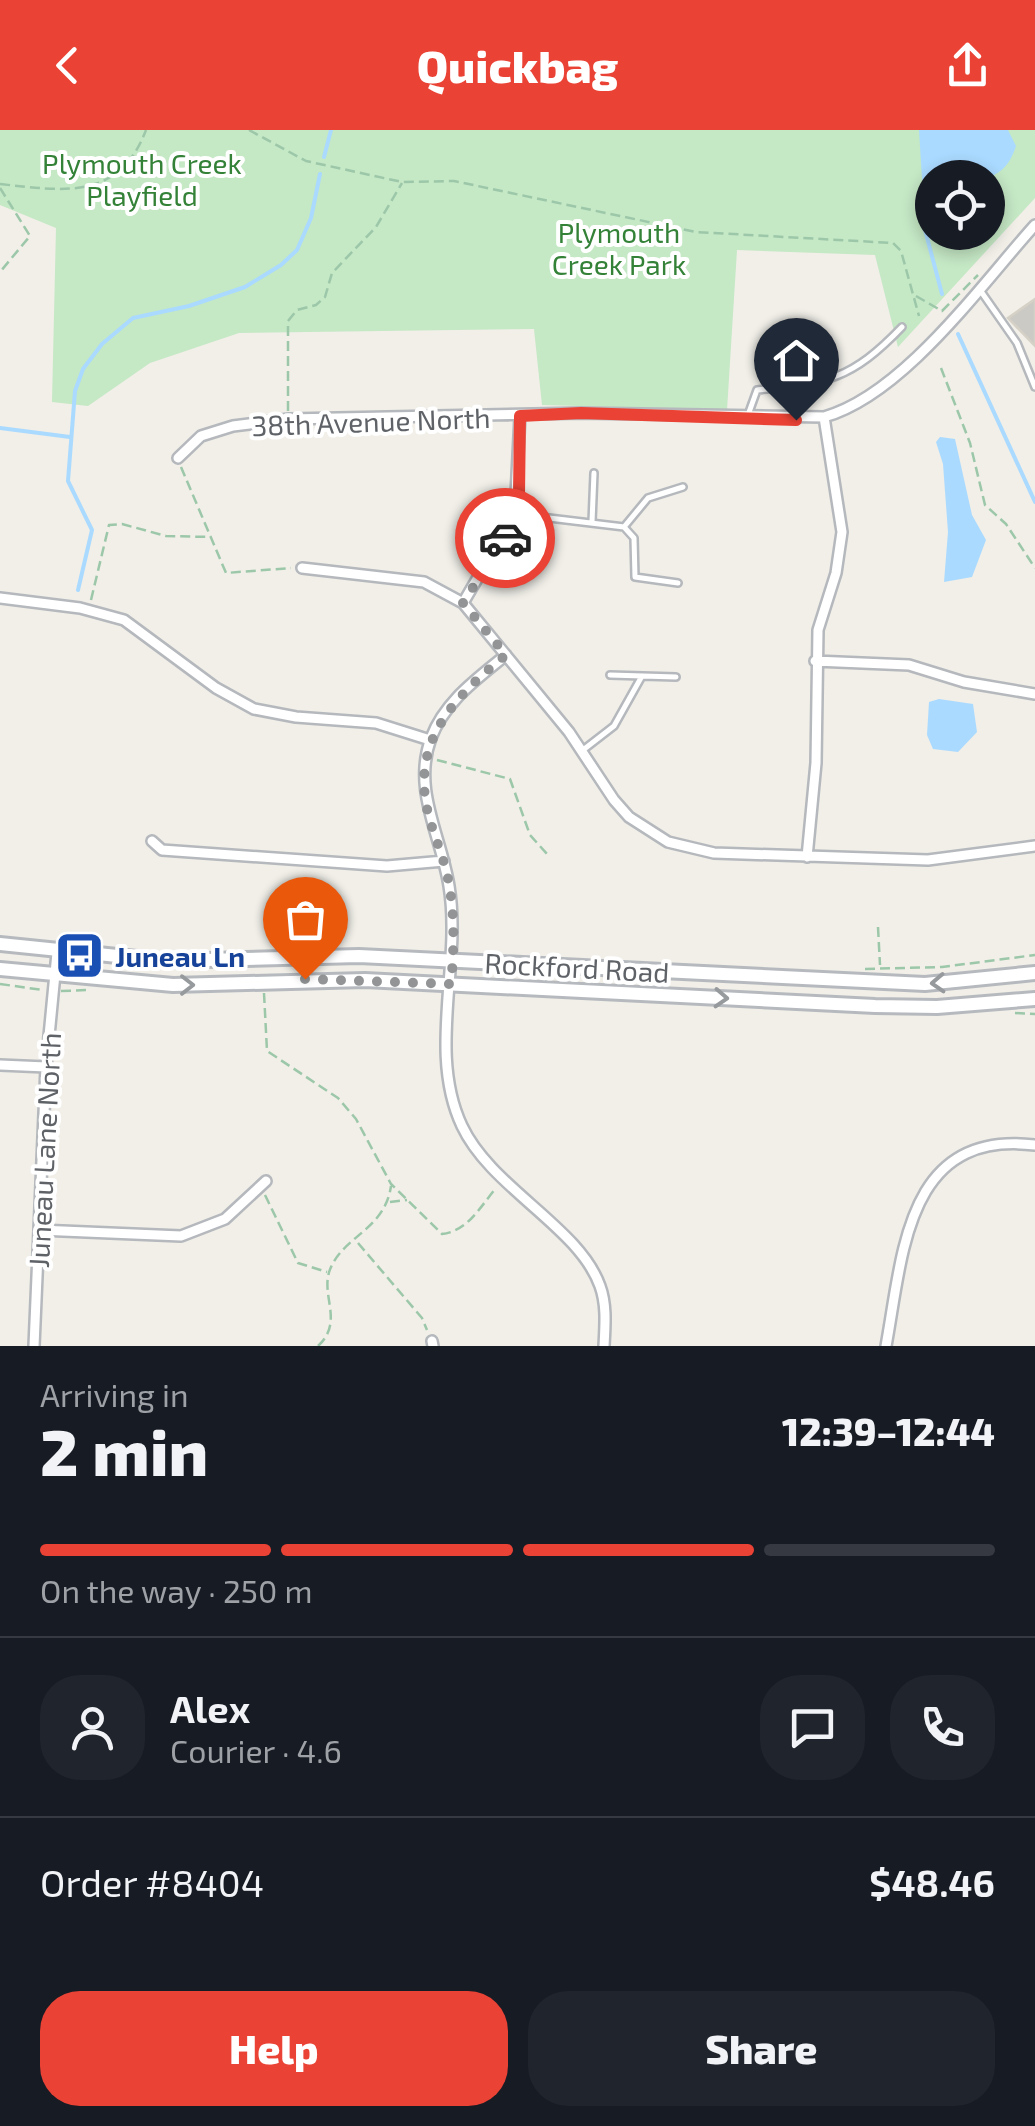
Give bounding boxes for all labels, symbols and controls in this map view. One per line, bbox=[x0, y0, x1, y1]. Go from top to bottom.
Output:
icon: back bbox=[40, 38, 95, 93]
text: Quickbag bbox=[417, 38, 618, 92]
icon: share bbox=[940, 38, 995, 93]
park label: Plymouth Creek Playfield bbox=[42, 146, 242, 212]
map controls bbox=[915, 160, 1005, 250]
button: locate bbox=[915, 160, 1005, 250]
park label: Plymouth Creek Park bbox=[552, 215, 686, 281]
pin bbox=[754, 318, 839, 421]
icon: home bbox=[769, 333, 824, 388]
street label: 38th Avenue North bbox=[251, 400, 491, 442]
courier bbox=[455, 488, 555, 588]
icon: car bbox=[478, 511, 533, 566]
pin bbox=[263, 877, 348, 980]
icon: bag bbox=[278, 892, 333, 947]
bus stop icon: Juneau Ln bbox=[54, 930, 106, 982]
place label: Juneau Ln bbox=[115, 939, 245, 973]
street label: Rockford Road bbox=[484, 945, 670, 989]
one-way arrow bbox=[930, 972, 946, 993]
one-way arrow bbox=[180, 974, 196, 996]
one-way arrow bbox=[714, 988, 730, 1009]
street label: Juneau Lane North bbox=[21, 1032, 67, 1268]
text: Arriving in bbox=[40, 1375, 189, 1413]
text: 12:39–12:44 bbox=[782, 1408, 995, 1454]
text: 2 min bbox=[40, 1411, 208, 1489]
text: On the way · 250 m bbox=[40, 1571, 312, 1609]
button: person bbox=[40, 1675, 145, 1780]
button: chat bbox=[760, 1675, 865, 1780]
button: phone bbox=[890, 1675, 995, 1780]
text: Alex bbox=[170, 1685, 250, 1731]
text: Courier · 4.6 bbox=[170, 1731, 342, 1769]
text: Order #8404 bbox=[40, 1859, 264, 1905]
text: $48.46 bbox=[869, 1859, 995, 1905]
button: Help bbox=[40, 1991, 508, 2106]
button: Share bbox=[528, 1991, 995, 2106]

